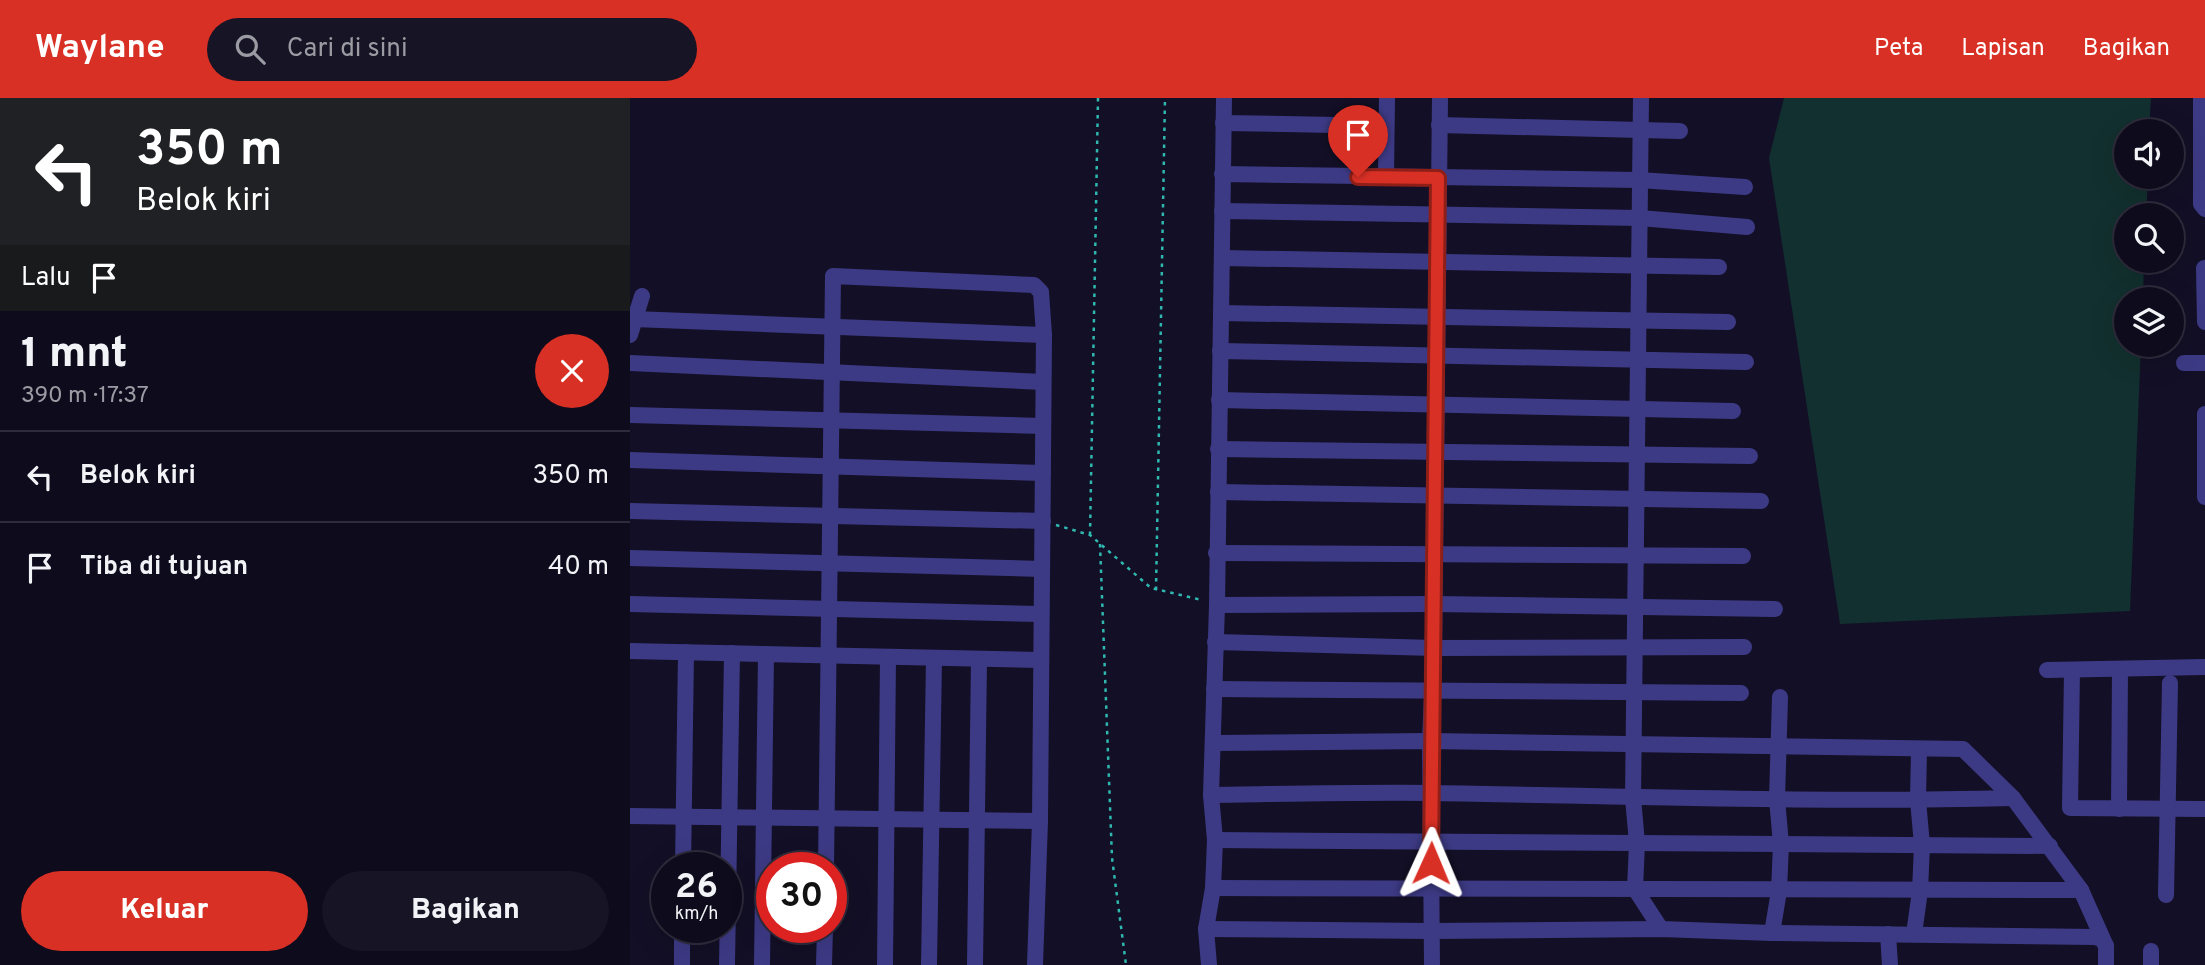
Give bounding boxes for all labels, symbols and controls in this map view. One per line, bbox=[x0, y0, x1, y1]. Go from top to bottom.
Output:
search box bbox=[207, 18, 697, 81]
text: Waylane bbox=[35, 28, 165, 70]
icon: search bbox=[231, 30, 269, 68]
text: Cari di sini bbox=[287, 33, 408, 66]
text: Peta bbox=[1874, 34, 1923, 64]
text: Lapisan bbox=[1961, 34, 2045, 64]
text: Bagikan bbox=[2083, 34, 2170, 64]
pin bbox=[1328, 105, 1388, 177]
icon: arrive bbox=[1339, 116, 1377, 154]
map controls bbox=[2114, 119, 2184, 357]
button: sound bbox=[2114, 119, 2184, 189]
text: 350 m bbox=[136, 121, 283, 183]
icon: left bbox=[21, 126, 112, 217]
text: Belok kiri bbox=[136, 182, 271, 222]
button: search bbox=[2114, 203, 2184, 273]
icon: arrive bbox=[85, 259, 123, 297]
text: Lalu bbox=[21, 262, 71, 295]
button: layers bbox=[2114, 287, 2184, 357]
text: 1 mnt bbox=[21, 329, 128, 382]
button: close bbox=[535, 334, 609, 408]
text: 390 m · 17:37 bbox=[21, 382, 149, 411]
icon: left bbox=[21, 458, 59, 496]
text: Belok kiri bbox=[80, 460, 196, 493]
text: 350 m bbox=[532, 460, 609, 493]
icon: arrive bbox=[21, 549, 59, 587]
text: Tiba di tujuan bbox=[80, 551, 248, 584]
text: 40 m bbox=[548, 551, 609, 584]
position arrow bbox=[1394, 826, 1468, 900]
speed limit sign: 30 bbox=[756, 852, 847, 943]
text: 26 bbox=[675, 866, 718, 910]
button: Keluar bbox=[21, 871, 308, 951]
button: Bagikan bbox=[322, 871, 609, 951]
text: km/h bbox=[675, 903, 718, 926]

